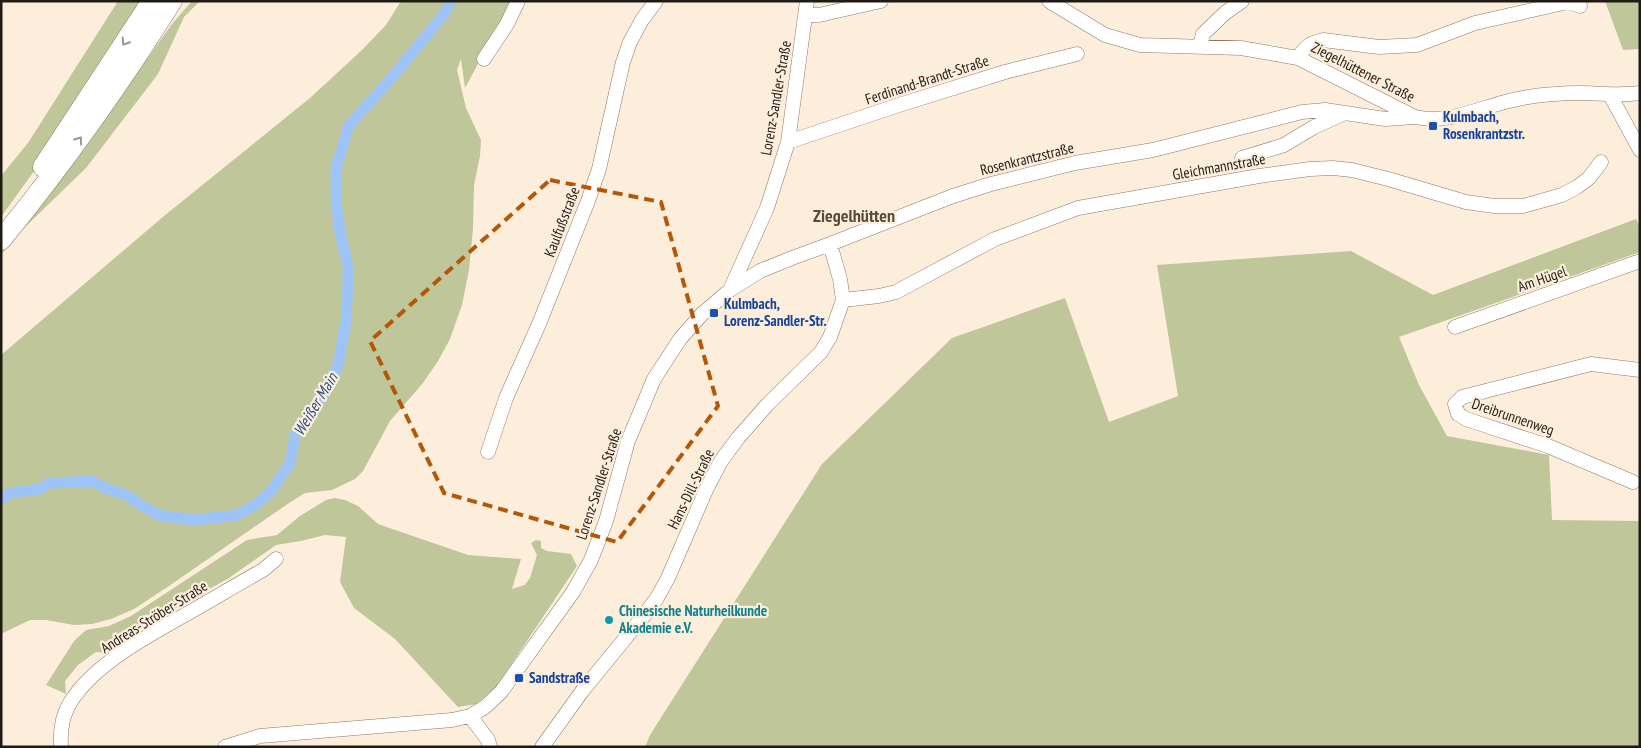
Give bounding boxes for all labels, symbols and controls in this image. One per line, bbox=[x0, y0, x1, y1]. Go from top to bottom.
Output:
one-way arrow bbox=[122, 36, 131, 46]
street label: Ziegelhüttener Straße bbox=[1308, 37, 1418, 106]
street label: Lorenz-Sandler-Straße bbox=[756, 39, 795, 157]
street label: Ferdinand-Brandt-Straße bbox=[863, 51, 991, 108]
place label: Kulmbach, Rosenkrantzstr. bbox=[1443, 107, 1525, 143]
marker: Kulmbach, Rosenkrantzstr. bbox=[1427, 120, 1439, 132]
one-way arrow bbox=[73, 137, 81, 146]
street label: Rosenkrantzstraße bbox=[978, 138, 1076, 179]
street label: Gleichmannstraße bbox=[1171, 149, 1267, 184]
street label: Kaulfußstraße bbox=[539, 184, 584, 260]
district label: Ziegelhütten bbox=[813, 204, 895, 227]
street label: Am Hügel bbox=[1515, 261, 1569, 296]
place label: Kulmbach, Lorenz-Sandler-Str. bbox=[724, 294, 827, 330]
marker: Kulmbach, Lorenz-Sandler-Str. bbox=[708, 307, 720, 319]
water label: Weißer Main bbox=[289, 368, 342, 439]
street label: Dreibrunnenweg bbox=[1470, 394, 1557, 439]
street label: Lorenz-Sandler-Straße bbox=[572, 426, 625, 542]
street label: Hans-Dill-Straße bbox=[663, 446, 718, 532]
street label: Andreas-Ströber-Straße bbox=[97, 576, 211, 657]
place label: Chinesische Naturheilkunde Akademie e.V. bbox=[618, 601, 767, 637]
marker: Chinesische Naturheilkunde Akademie e.V. bbox=[603, 614, 615, 626]
place label: Sandstraße bbox=[529, 668, 590, 687]
marker: Sandstraße bbox=[513, 672, 525, 684]

